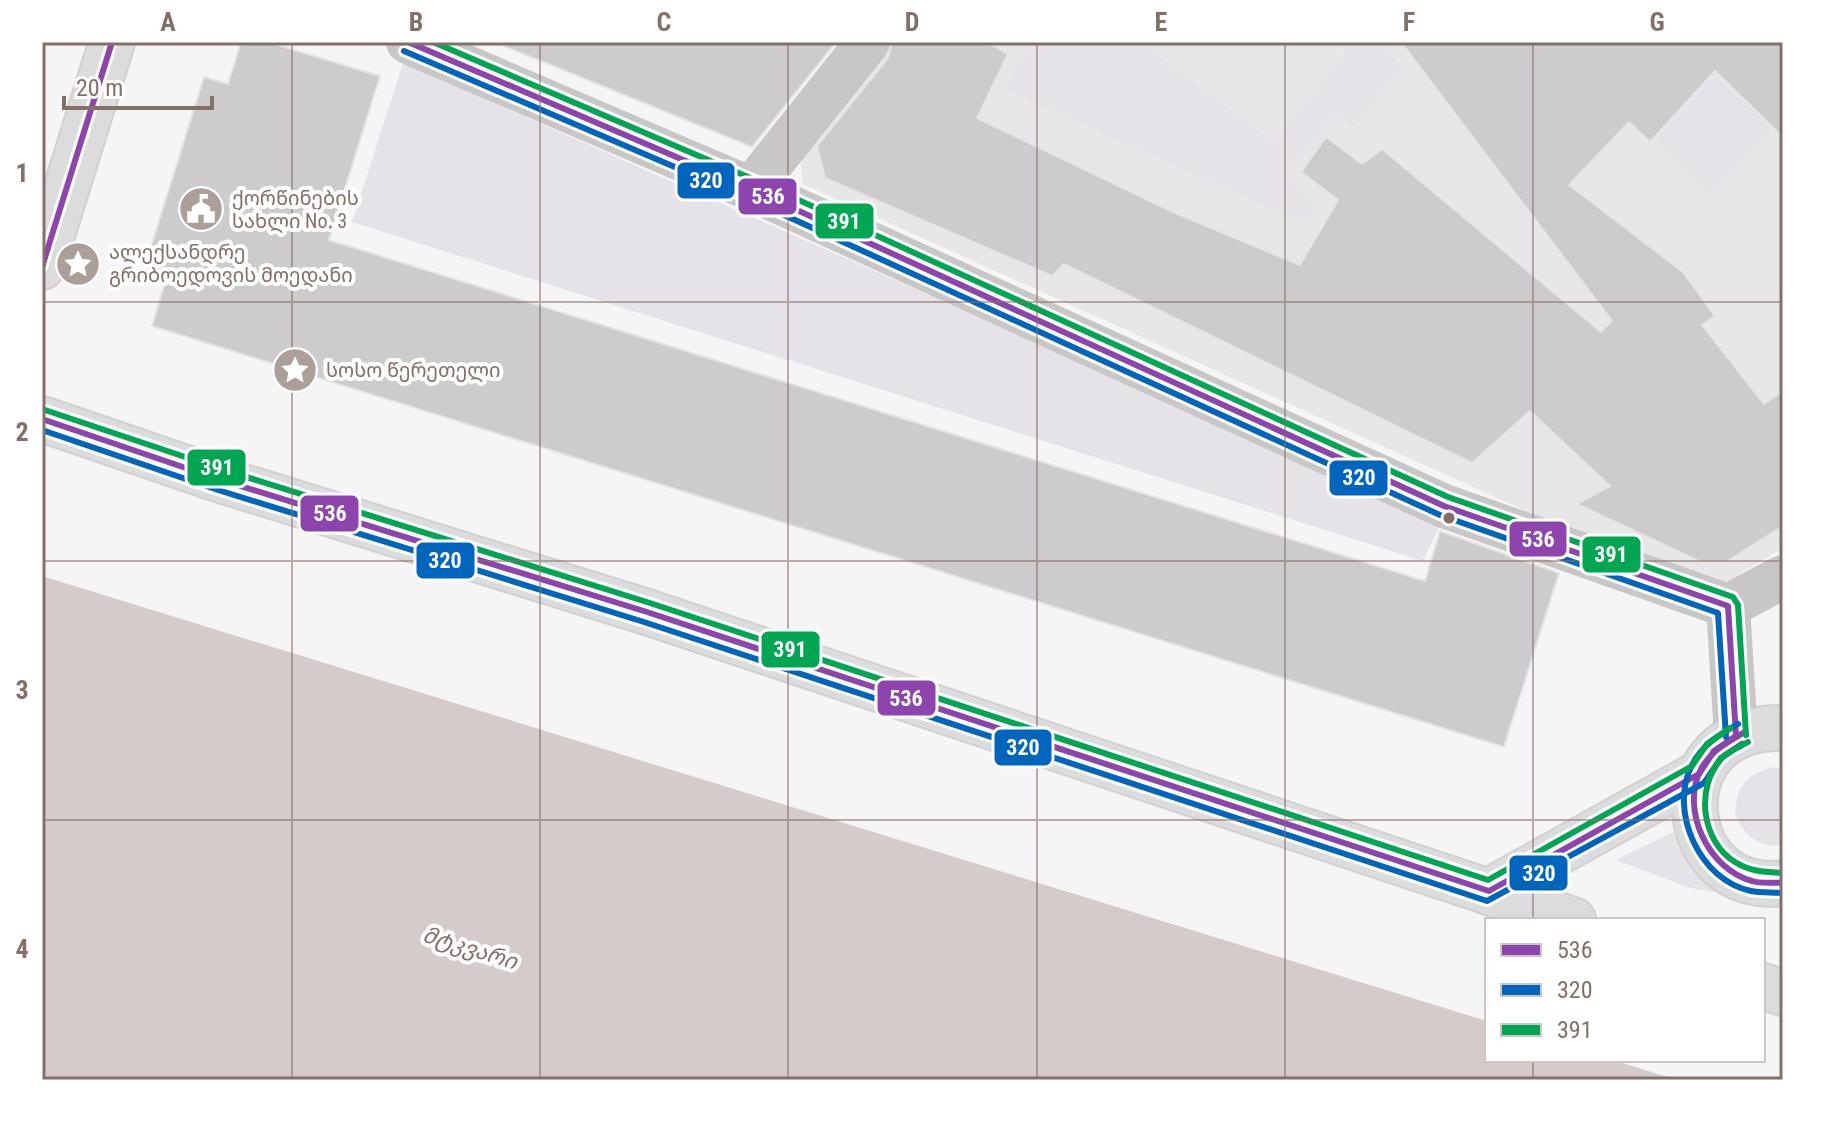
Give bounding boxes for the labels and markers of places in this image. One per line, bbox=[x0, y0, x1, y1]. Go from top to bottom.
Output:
public building icon: ქორწინების სახლი No. 3 bbox=[177, 185, 225, 233]
place label: ქორწინების სახლი No. 3 bbox=[232, 186, 359, 234]
place icon: ალექსანდრე გრიბოედოვის მოედანი bbox=[54, 240, 102, 288]
place label: ალექსანდრე გრიბოედოვის მოედანი bbox=[109, 240, 353, 288]
place icon: სოსო წერეთელი bbox=[271, 346, 319, 394]
place label: სოსო წერეთელი bbox=[326, 358, 500, 383]
unlabelled marker bbox=[1441, 510, 1457, 526]

